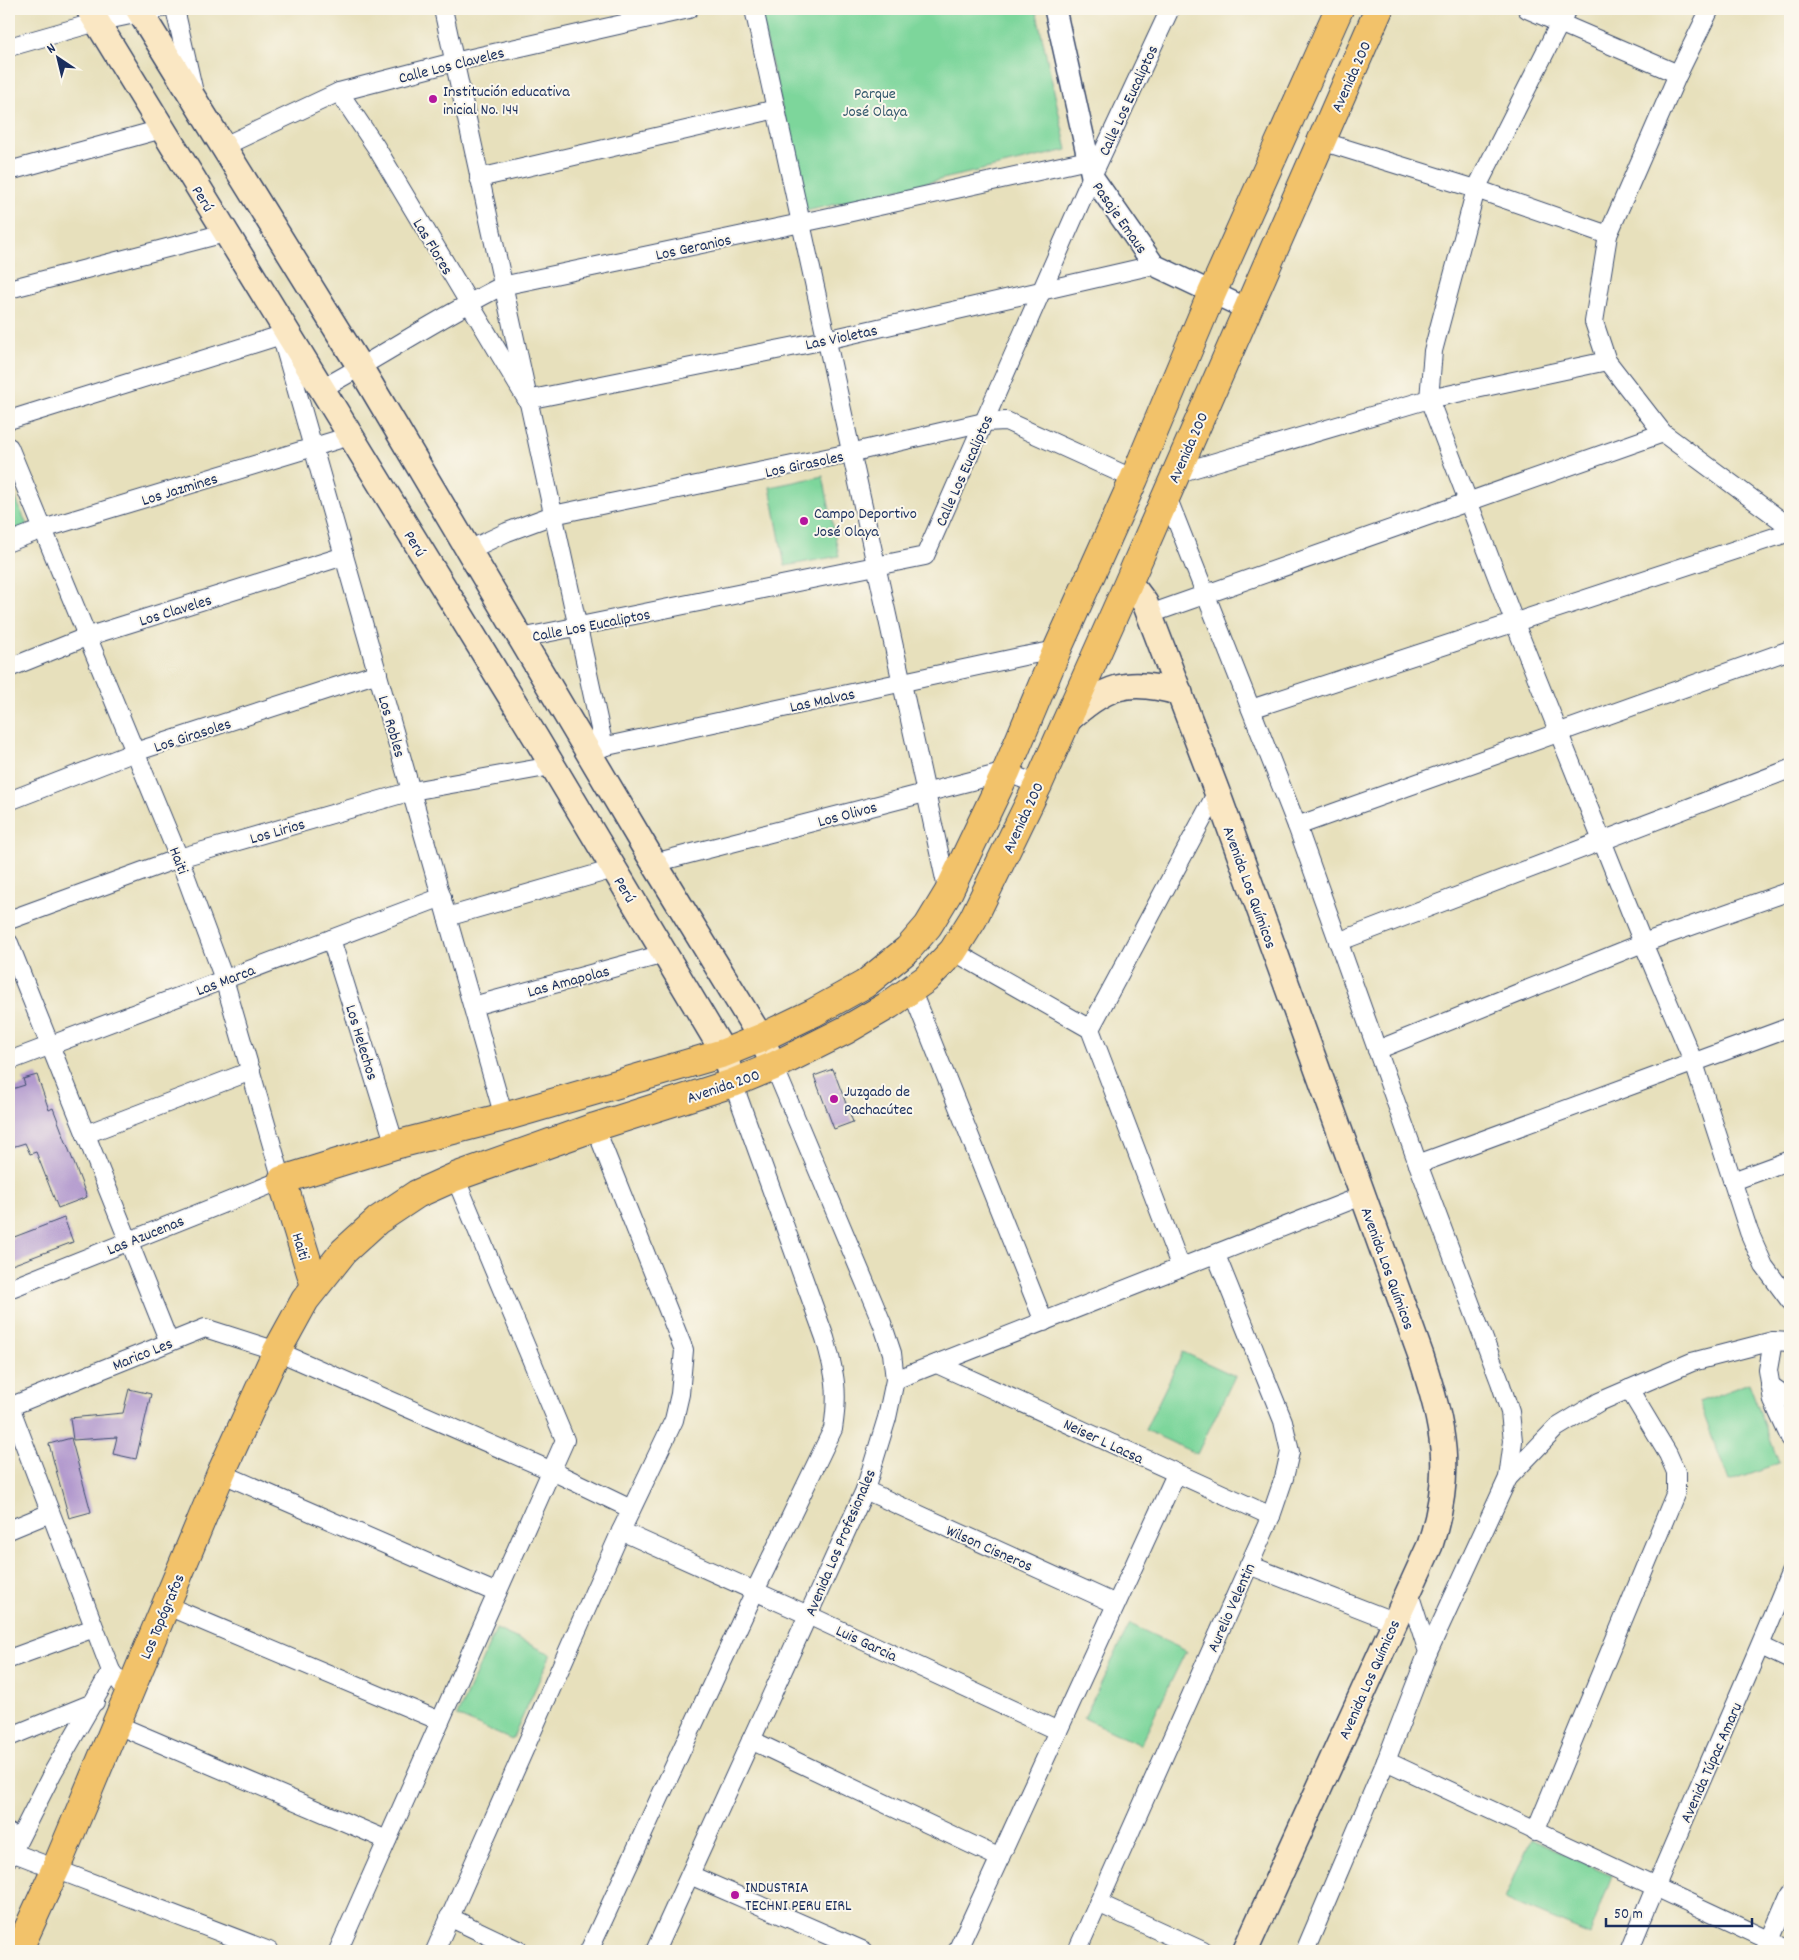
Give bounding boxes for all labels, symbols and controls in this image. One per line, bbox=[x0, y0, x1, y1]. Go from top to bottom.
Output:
north arrow bbox=[32, 32, 82, 82]
street label: Avenida 200 bbox=[1326, 38, 1378, 116]
text: N bbox=[43, 39, 60, 59]
street label: Calle Los Claveles bbox=[396, 42, 507, 91]
street label: Calle Los Eucaliptos bbox=[1094, 42, 1165, 160]
place label: Institución educativa inicial No. 144 bbox=[443, 81, 570, 122]
park label: Parque José Olaya bbox=[843, 83, 908, 124]
marker: Institución educativa inicial No. 144 bbox=[427, 93, 439, 105]
street label: Pasaje Emaus bbox=[1086, 178, 1152, 259]
street label: Perú bbox=[185, 182, 219, 217]
street label: Las Flores bbox=[406, 215, 458, 280]
street label: Los Geranios bbox=[654, 229, 734, 268]
street label: Las Violetas bbox=[803, 320, 880, 357]
street label: Avenida 200 bbox=[1163, 409, 1215, 487]
street label: Calle Los Eucaliptos bbox=[930, 411, 1000, 530]
street label: Los Girasoles bbox=[763, 446, 846, 485]
street label: Los Jazmines bbox=[139, 468, 221, 513]
place label: Campo Deportivo José Olaya bbox=[814, 503, 917, 544]
marker: Campo Deportivo José Olaya bbox=[798, 515, 810, 527]
street label: Perú bbox=[397, 527, 431, 562]
street label: Los Claveles bbox=[137, 589, 215, 633]
street label: Calle Los Eucaliptos bbox=[531, 604, 653, 649]
street label: Las Malvas bbox=[788, 683, 857, 720]
street label: Los Robles bbox=[371, 693, 410, 761]
street label: Los Girasoles bbox=[151, 713, 235, 760]
street label: Avenida 200 bbox=[998, 779, 1051, 857]
street label: Los Olivos bbox=[815, 796, 880, 834]
street label: Los Lirios bbox=[247, 814, 308, 851]
street label: Avenida Los Químicos bbox=[1216, 823, 1282, 953]
street label: Haiti bbox=[162, 844, 193, 878]
street label: Perú bbox=[607, 873, 641, 908]
street label: Las Marca bbox=[193, 959, 259, 1003]
street label: Las Amapolas bbox=[525, 960, 613, 1004]
street label: Los Helechos bbox=[338, 1002, 383, 1084]
street label: Avenida 200 bbox=[684, 1064, 763, 1111]
place label: Juzgado de Pachacútec bbox=[844, 1081, 913, 1122]
marker: Juzgado de Pachacútec bbox=[828, 1093, 840, 1105]
street label: Avenida Los Químicos bbox=[1354, 1204, 1420, 1334]
street label: Las Azucenas bbox=[104, 1210, 188, 1262]
street label: Haiti bbox=[285, 1230, 315, 1263]
street label: Marico Les bbox=[109, 1333, 177, 1378]
street label: Neiser L Lacsa bbox=[1059, 1414, 1147, 1471]
street label: Avenida Los Profesionales bbox=[800, 1466, 883, 1620]
street label: Wilson Cisneros bbox=[942, 1520, 1036, 1579]
street label: Aurelio Velentin bbox=[1202, 1560, 1262, 1656]
street label: Los Topógrafos bbox=[135, 1571, 192, 1663]
street label: Avenida Los Químicos bbox=[1334, 1616, 1407, 1744]
street label: Luis Garcia bbox=[832, 1620, 901, 1669]
street label: Avenida Túpac Amaru bbox=[1675, 1699, 1749, 1827]
place label: INDUSTRIA TECHNI PERU EIRL bbox=[745, 1877, 852, 1918]
marker: INDUSTRIA TECHNI PERU EIRL bbox=[729, 1889, 741, 1901]
scale bar bbox=[1606, 1895, 1753, 1927]
text: 50 m bbox=[1614, 1904, 1643, 1926]

